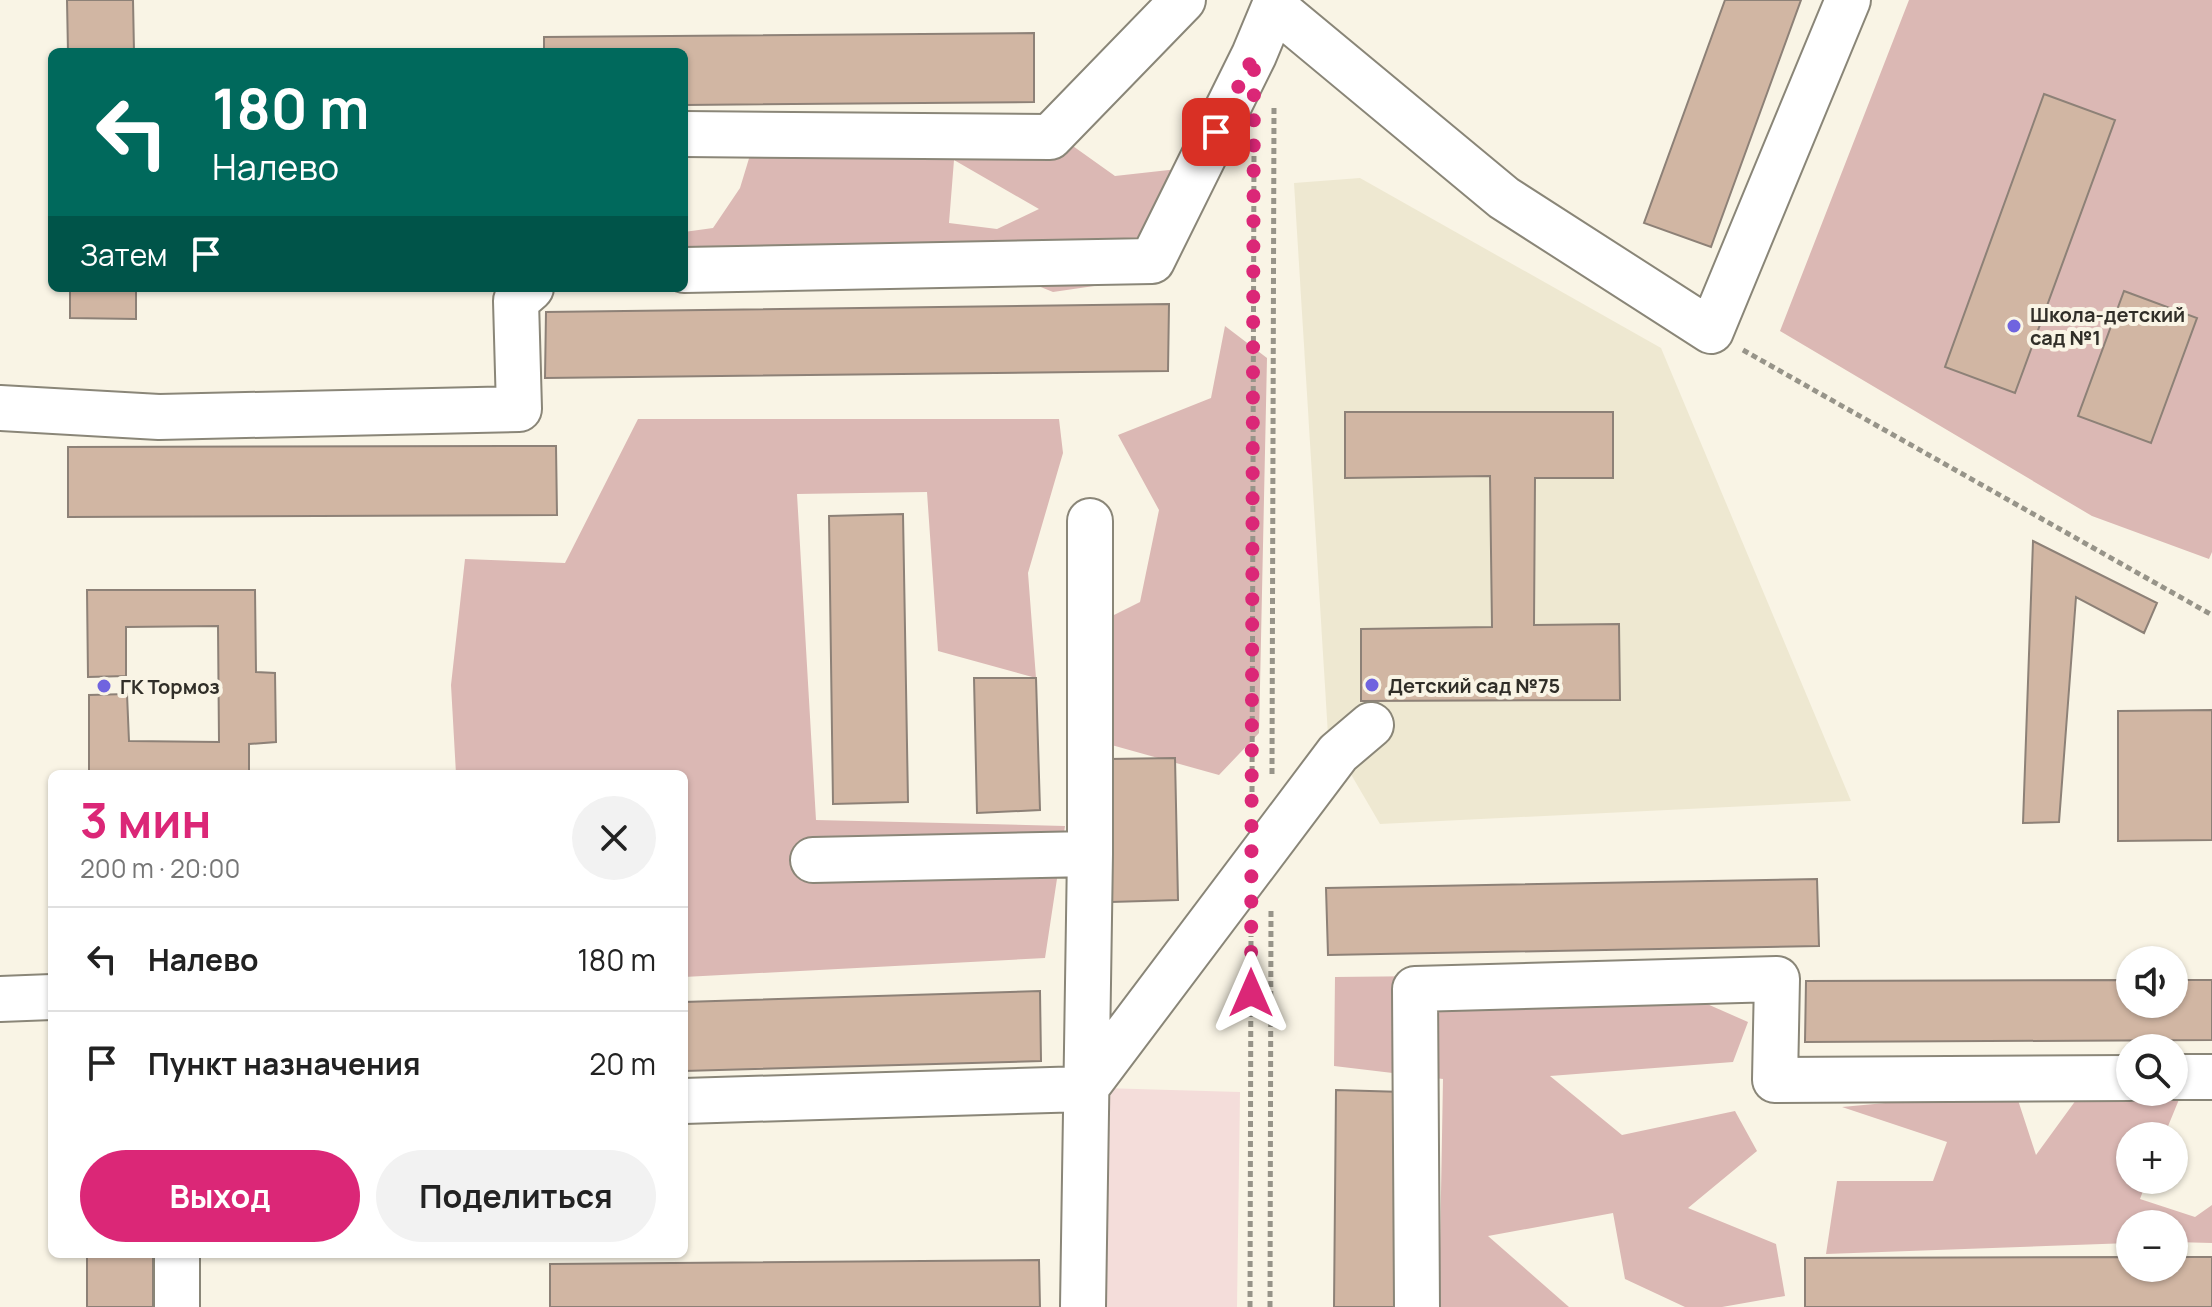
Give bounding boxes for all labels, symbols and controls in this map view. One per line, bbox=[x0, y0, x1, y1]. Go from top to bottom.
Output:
text: 180 m bbox=[212, 69, 369, 146]
icon: left bbox=[80, 80, 184, 184]
pin bbox=[1182, 98, 1250, 166]
icon: arrive bbox=[1194, 110, 1238, 154]
text: Налево bbox=[212, 142, 339, 191]
icon: arrive bbox=[184, 232, 228, 276]
text: Затем bbox=[80, 234, 168, 275]
place label: Школа-детский сад №1 bbox=[2030, 301, 2185, 351]
marker: Школа-детский сад №1 bbox=[2005, 317, 2023, 335]
place label: Детский сад №75 bbox=[1388, 672, 1560, 699]
place label: ГК Тормоз bbox=[120, 673, 220, 700]
marker: Детский сад №75 bbox=[1363, 676, 1381, 694]
marker: ГК Тормоз bbox=[95, 677, 113, 695]
text: 3 мин bbox=[80, 787, 211, 852]
button: close bbox=[572, 796, 656, 880]
text: 200 m · 20:00 bbox=[80, 850, 240, 886]
icon: left bbox=[80, 937, 124, 981]
text: Налево bbox=[148, 939, 258, 980]
text: 180 m bbox=[577, 939, 656, 980]
map controls bbox=[2116, 946, 2188, 1282]
button: sound bbox=[2116, 946, 2188, 1018]
position arrow bbox=[1209, 951, 1293, 1035]
button: search bbox=[2116, 1034, 2188, 1106]
icon: arrive bbox=[80, 1041, 124, 1085]
text: Пункт назначения bbox=[148, 1043, 421, 1084]
text: 20 m bbox=[589, 1043, 656, 1084]
button: + bbox=[2116, 1122, 2188, 1194]
button: Выход bbox=[80, 1150, 360, 1242]
button: Поделиться bbox=[376, 1150, 656, 1242]
button: − bbox=[2116, 1210, 2188, 1282]

